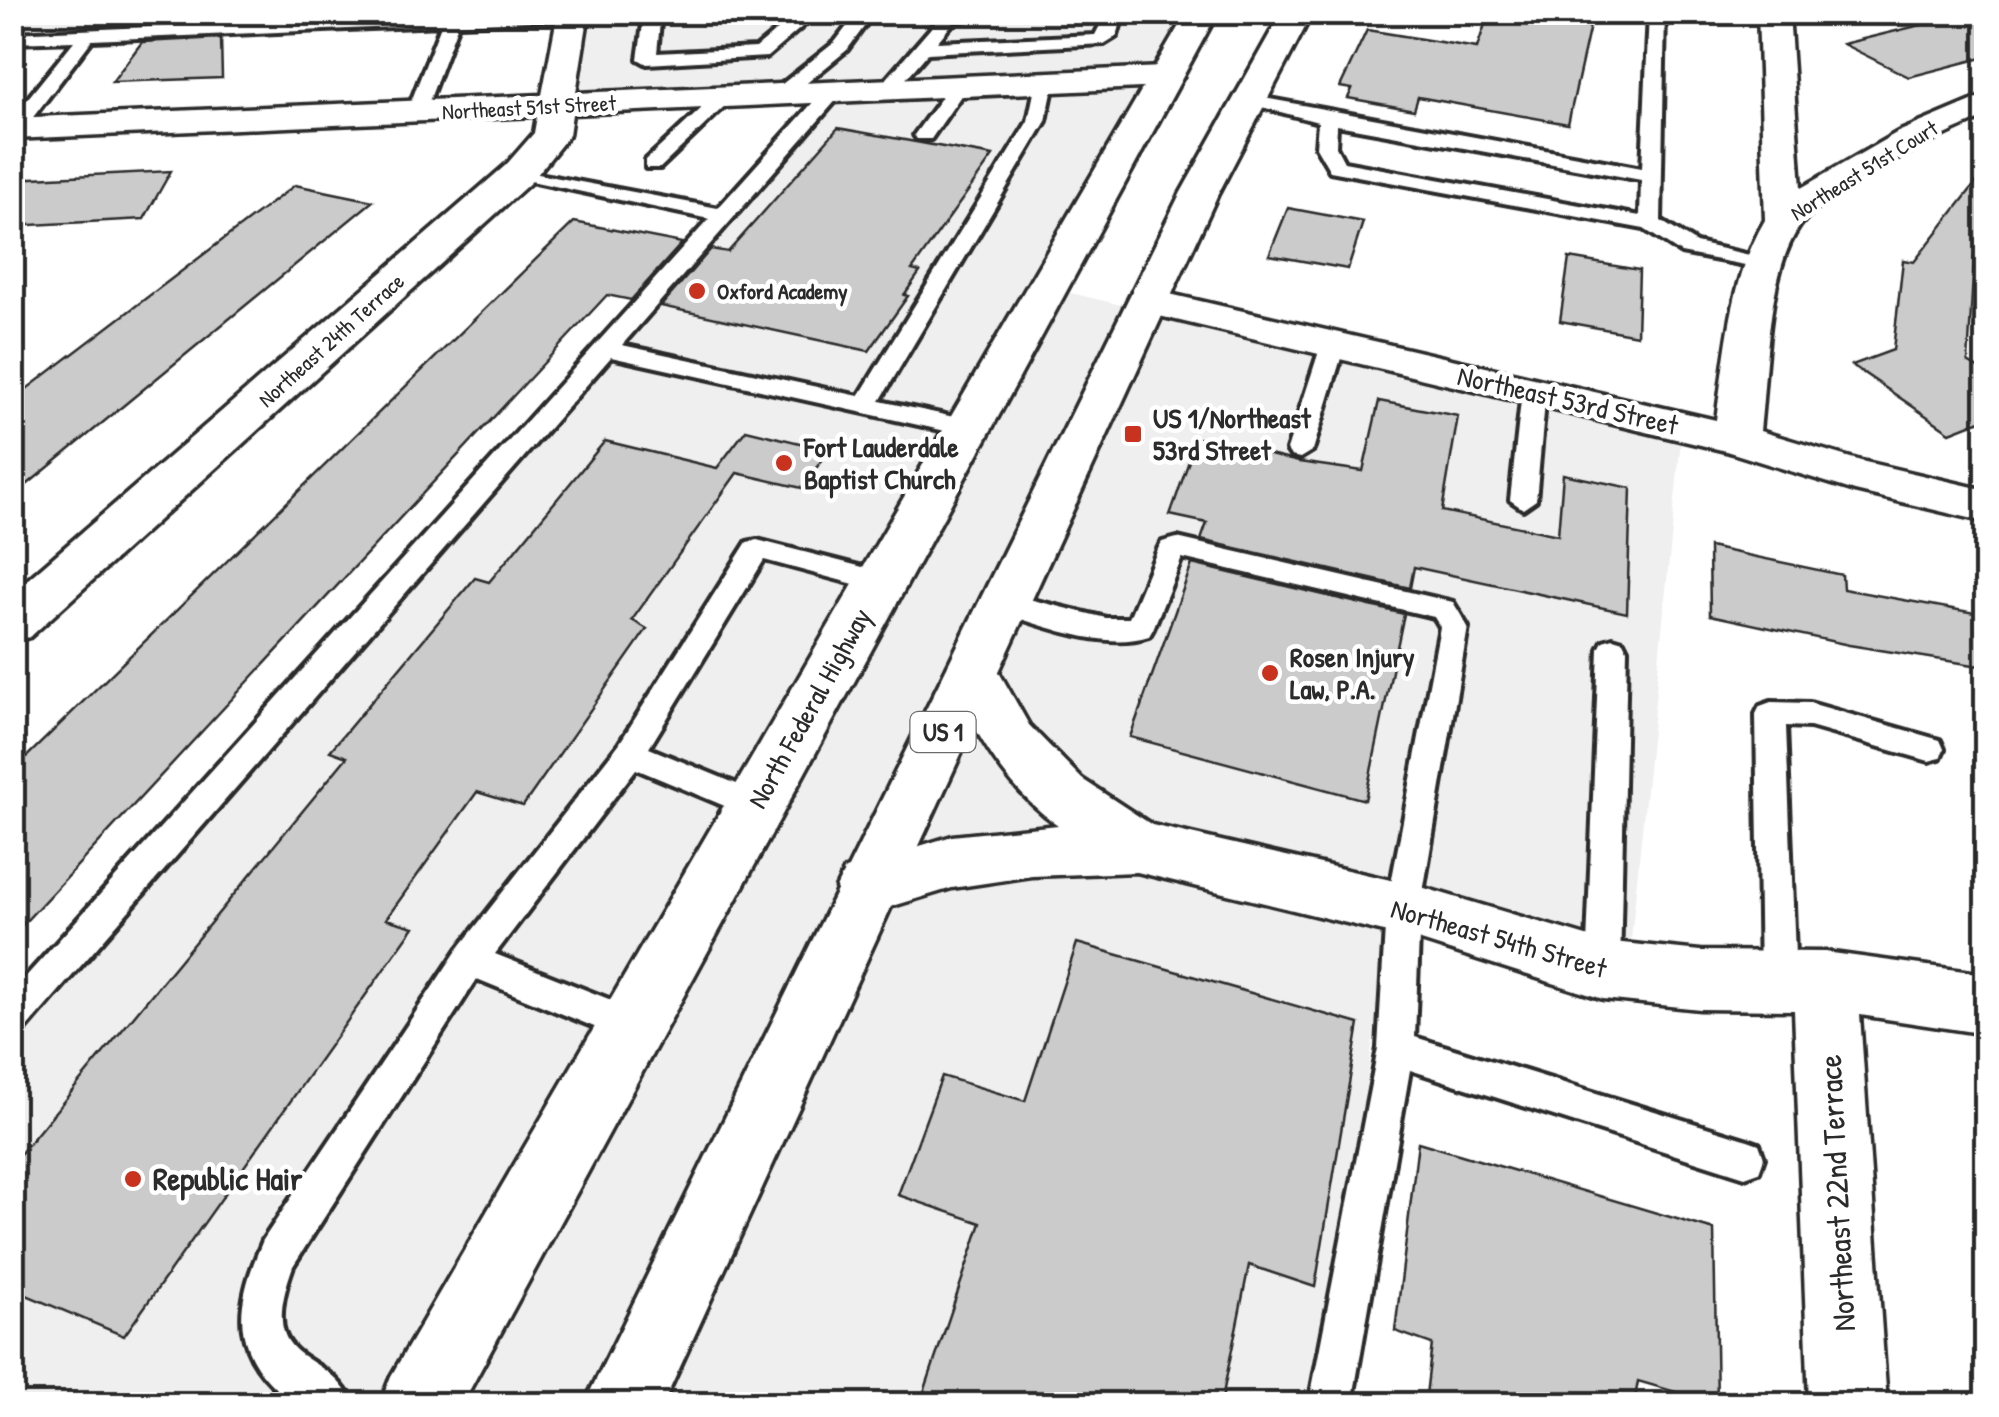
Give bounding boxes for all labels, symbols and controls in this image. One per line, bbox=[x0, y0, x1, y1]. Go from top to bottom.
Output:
street label: Northeast 51st Street bbox=[441, 87, 617, 127]
street label: Northeast 51st Court bbox=[1785, 112, 1944, 227]
street label: Northeast 24th Terrace bbox=[252, 266, 411, 414]
place label: Oxford Academy bbox=[717, 276, 848, 307]
marker: Oxford Academy bbox=[686, 280, 708, 302]
street label: Northeast 53rd Street bbox=[1454, 356, 1682, 444]
place label: US 1/Northeast 53rd Street bbox=[1153, 399, 1312, 469]
marker: US 1/Northeast 53rd Street bbox=[1122, 423, 1144, 445]
place label: Fort Lauderdale Baptist Church bbox=[803, 428, 959, 499]
marker: Fort Lauderdale Baptist Church bbox=[773, 452, 795, 474]
street label: North Federal Highway bbox=[738, 601, 880, 815]
place label: Rosen Injury Law, P.A. bbox=[1290, 638, 1415, 708]
marker: Rosen Injury Law, P.A. bbox=[1259, 662, 1281, 684]
road number: US 1 bbox=[910, 712, 976, 752]
street label: Northeast 54th Street bbox=[1387, 889, 1612, 987]
street label: Northeast 22nd Terrace bbox=[1808, 1053, 1865, 1332]
place label: Republic Hair bbox=[153, 1157, 303, 1201]
marker: Republic Hair bbox=[122, 1168, 144, 1190]

